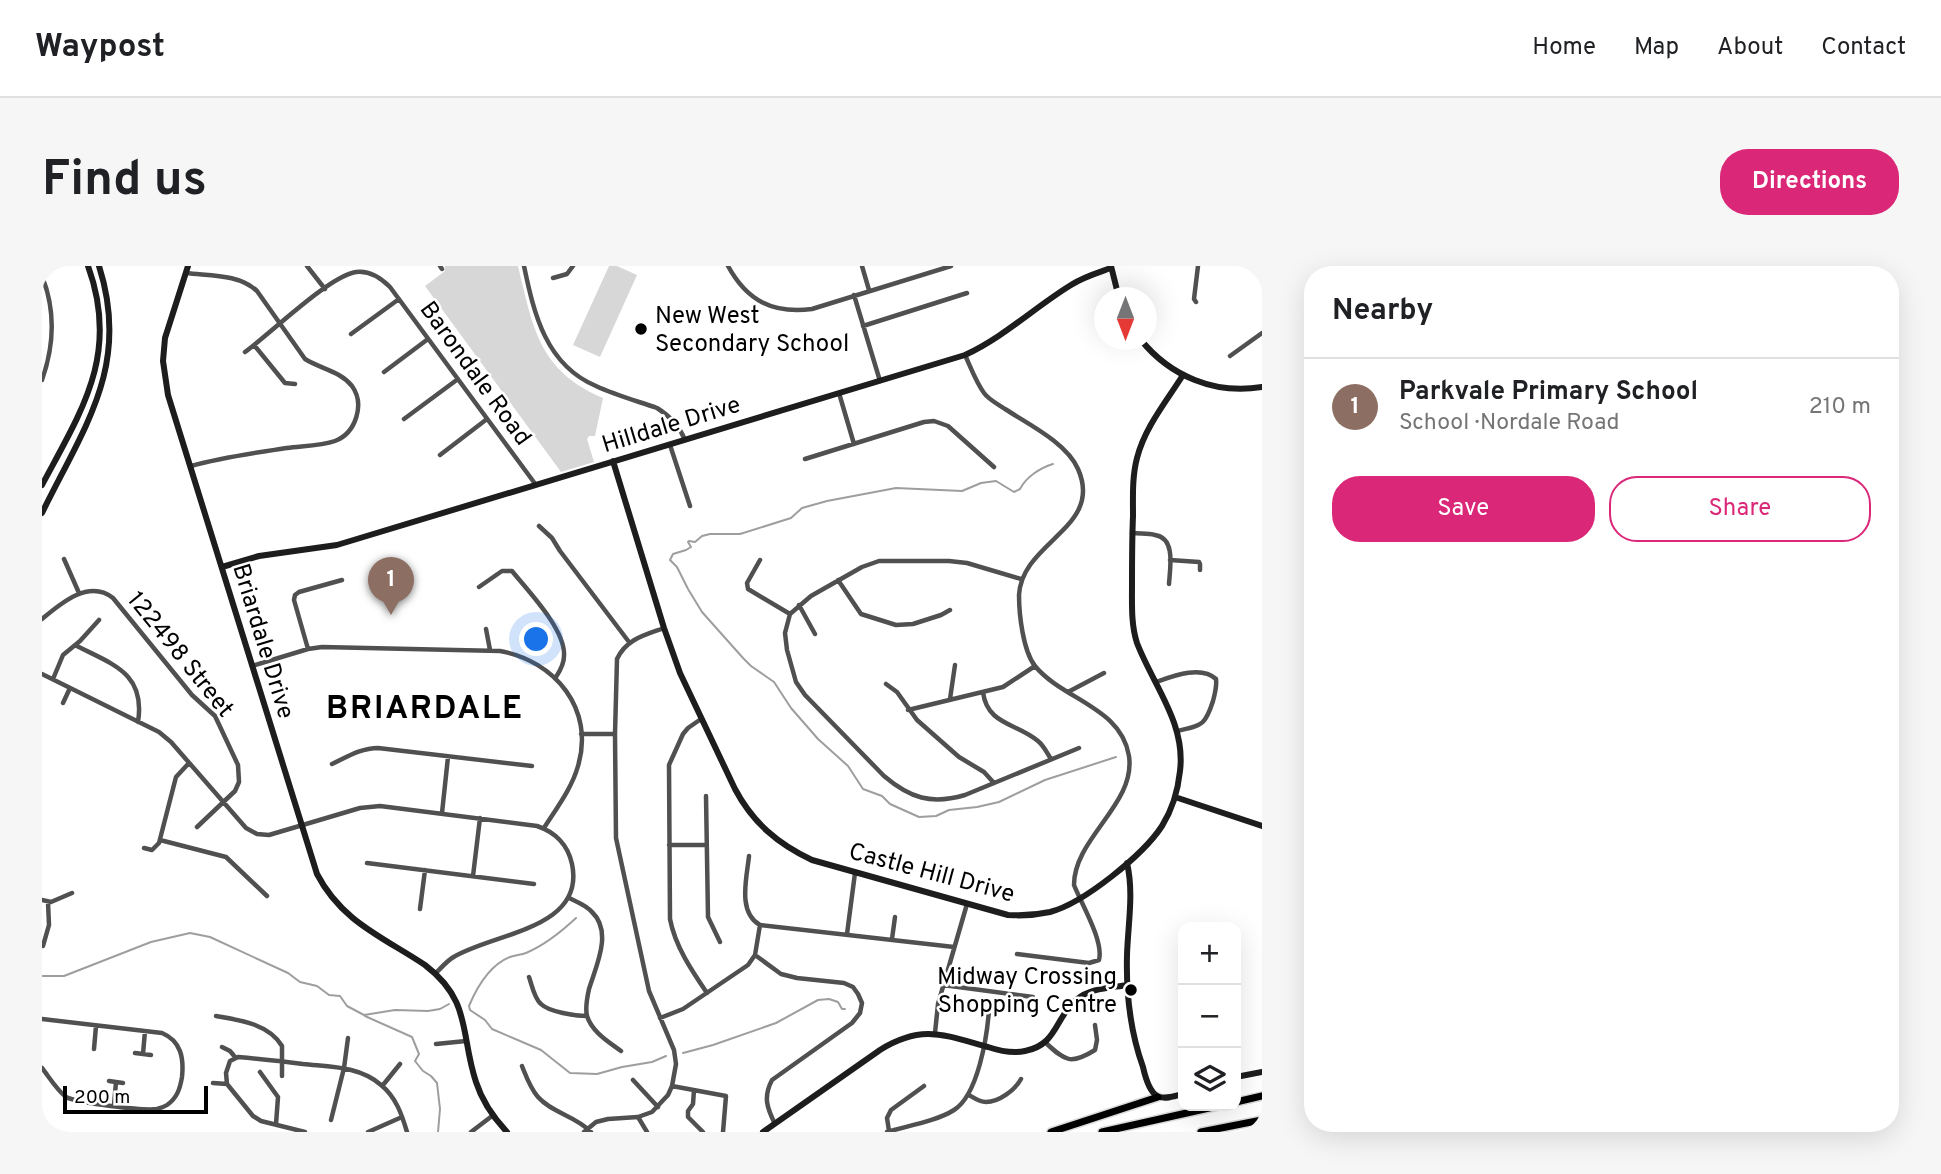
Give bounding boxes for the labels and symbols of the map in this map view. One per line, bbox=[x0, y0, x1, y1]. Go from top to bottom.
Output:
north arrow bbox=[1094, 287, 1157, 350]
street label: Barondale Road bbox=[412, 296, 537, 452]
place label: New West Secondary School bbox=[655, 302, 849, 360]
marker: New West Secondary School bbox=[633, 321, 649, 337]
street label: Hilldale Drive bbox=[599, 391, 744, 461]
pin: 1 bbox=[368, 557, 414, 615]
street label: Briardale Drive bbox=[224, 560, 300, 723]
street label: 122498 Street bbox=[120, 586, 239, 724]
your location bbox=[519, 622, 553, 656]
district label: BRIARDALE bbox=[326, 690, 524, 730]
street label: Castle Hill Drive bbox=[845, 837, 1018, 910]
place label: Midway Crossing Shopping Centre bbox=[937, 963, 1117, 1021]
marker: Midway Crossing Shopping Centre bbox=[1123, 982, 1139, 998]
scale bar bbox=[63, 1083, 208, 1115]

